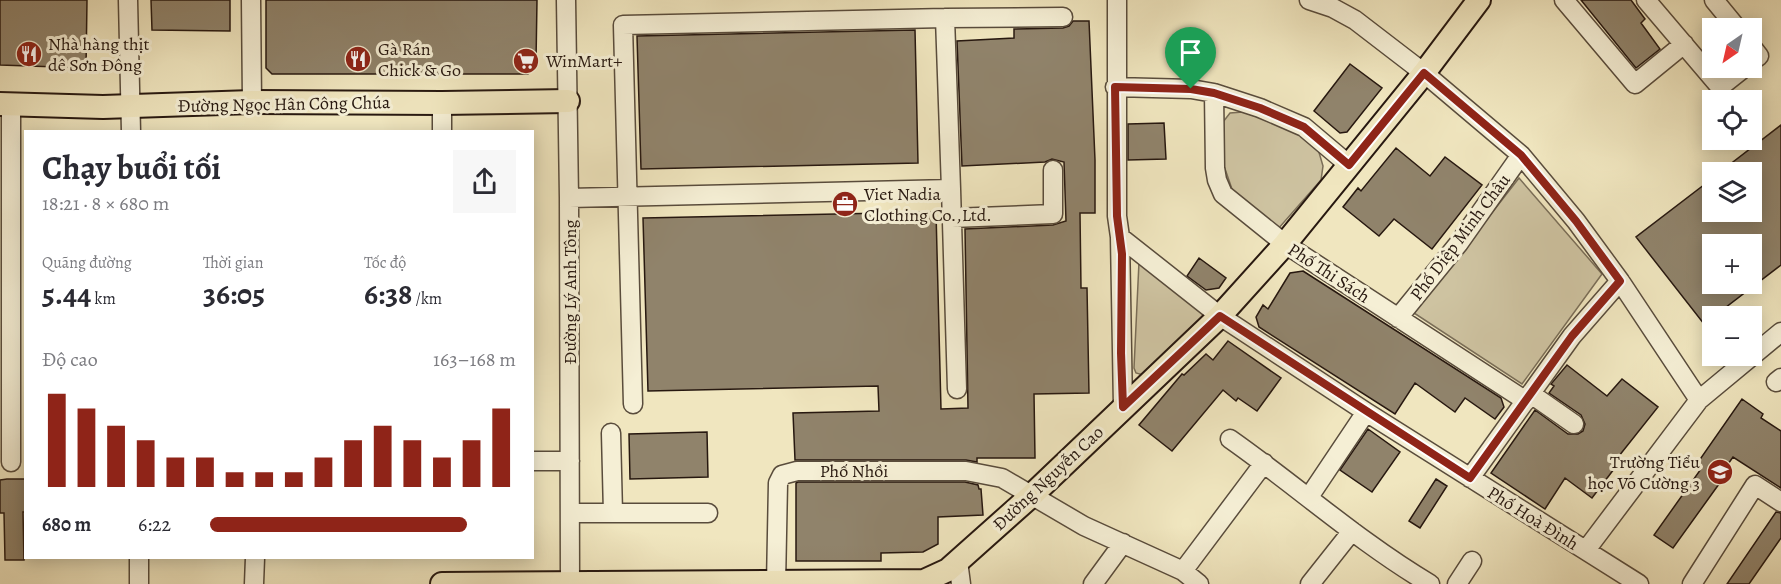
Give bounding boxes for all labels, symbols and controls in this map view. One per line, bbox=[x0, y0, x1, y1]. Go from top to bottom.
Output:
north arrow bbox=[1702, 18, 1762, 78]
map controls bbox=[1702, 18, 1762, 366]
pin bbox=[1165, 27, 1216, 89]
place label: Nhà hàng thịt dê Sơn Đông bbox=[48, 32, 150, 77]
icon: arrive bbox=[1174, 36, 1207, 69]
place label: Gà Rán Chick & Go bbox=[378, 37, 461, 82]
restaurant icon: Nhà hàng thịt dê Sơn Đông bbox=[14, 39, 44, 69]
restaurant icon: Gà Rán Chick & Go bbox=[343, 44, 373, 74]
supermarket icon: WinMart+ bbox=[511, 46, 541, 76]
place label: WinMart+ bbox=[545, 49, 622, 73]
street label: Đường Ngọc Hân Công Chúa bbox=[177, 90, 391, 118]
button: locate bbox=[1702, 90, 1762, 150]
text: Chạy buổi tối bbox=[42, 145, 221, 190]
button: share bbox=[453, 150, 516, 213]
button: layers bbox=[1702, 162, 1762, 222]
street label: Phố Diệp Minh Châu bbox=[1404, 168, 1516, 305]
place label: Viet Nadia Clothing Co.,Ltd. bbox=[863, 182, 992, 227]
office icon: Viet Nadia Clothing Co.,Ltd. bbox=[830, 189, 860, 219]
text: 18:21 · 8 × 680 m bbox=[42, 190, 169, 217]
street label: Đường Lý Anh Tông bbox=[558, 220, 582, 364]
button: + bbox=[1702, 234, 1762, 294]
street label: Phố Thi Sách bbox=[1283, 238, 1375, 309]
text: Quãng đường bbox=[42, 252, 132, 274]
text: Thời gian bbox=[203, 252, 264, 274]
text: Tốc độ bbox=[364, 252, 406, 274]
text: 5.44 bbox=[42, 274, 91, 314]
text: 36:05 bbox=[203, 274, 265, 314]
text: 6:38 bbox=[364, 274, 412, 314]
text: km bbox=[91, 288, 116, 310]
text: /km bbox=[412, 288, 442, 310]
button: − bbox=[1702, 306, 1762, 366]
text: Độ cao bbox=[42, 346, 98, 373]
text: 163–168 m bbox=[433, 346, 516, 373]
street label: Đường Nguyễn Cao bbox=[987, 420, 1109, 536]
place label: Trường Tiểu học Võ Cường 3 bbox=[1588, 450, 1700, 495]
school or university icon: Trường Tiểu học Võ Cường 3 bbox=[1705, 457, 1735, 487]
street label: Phố Nhồi bbox=[820, 459, 888, 483]
street label: Phố Hoà Đình bbox=[1483, 480, 1584, 556]
text: 680 m bbox=[42, 511, 91, 538]
text: 6:22 bbox=[138, 511, 171, 538]

